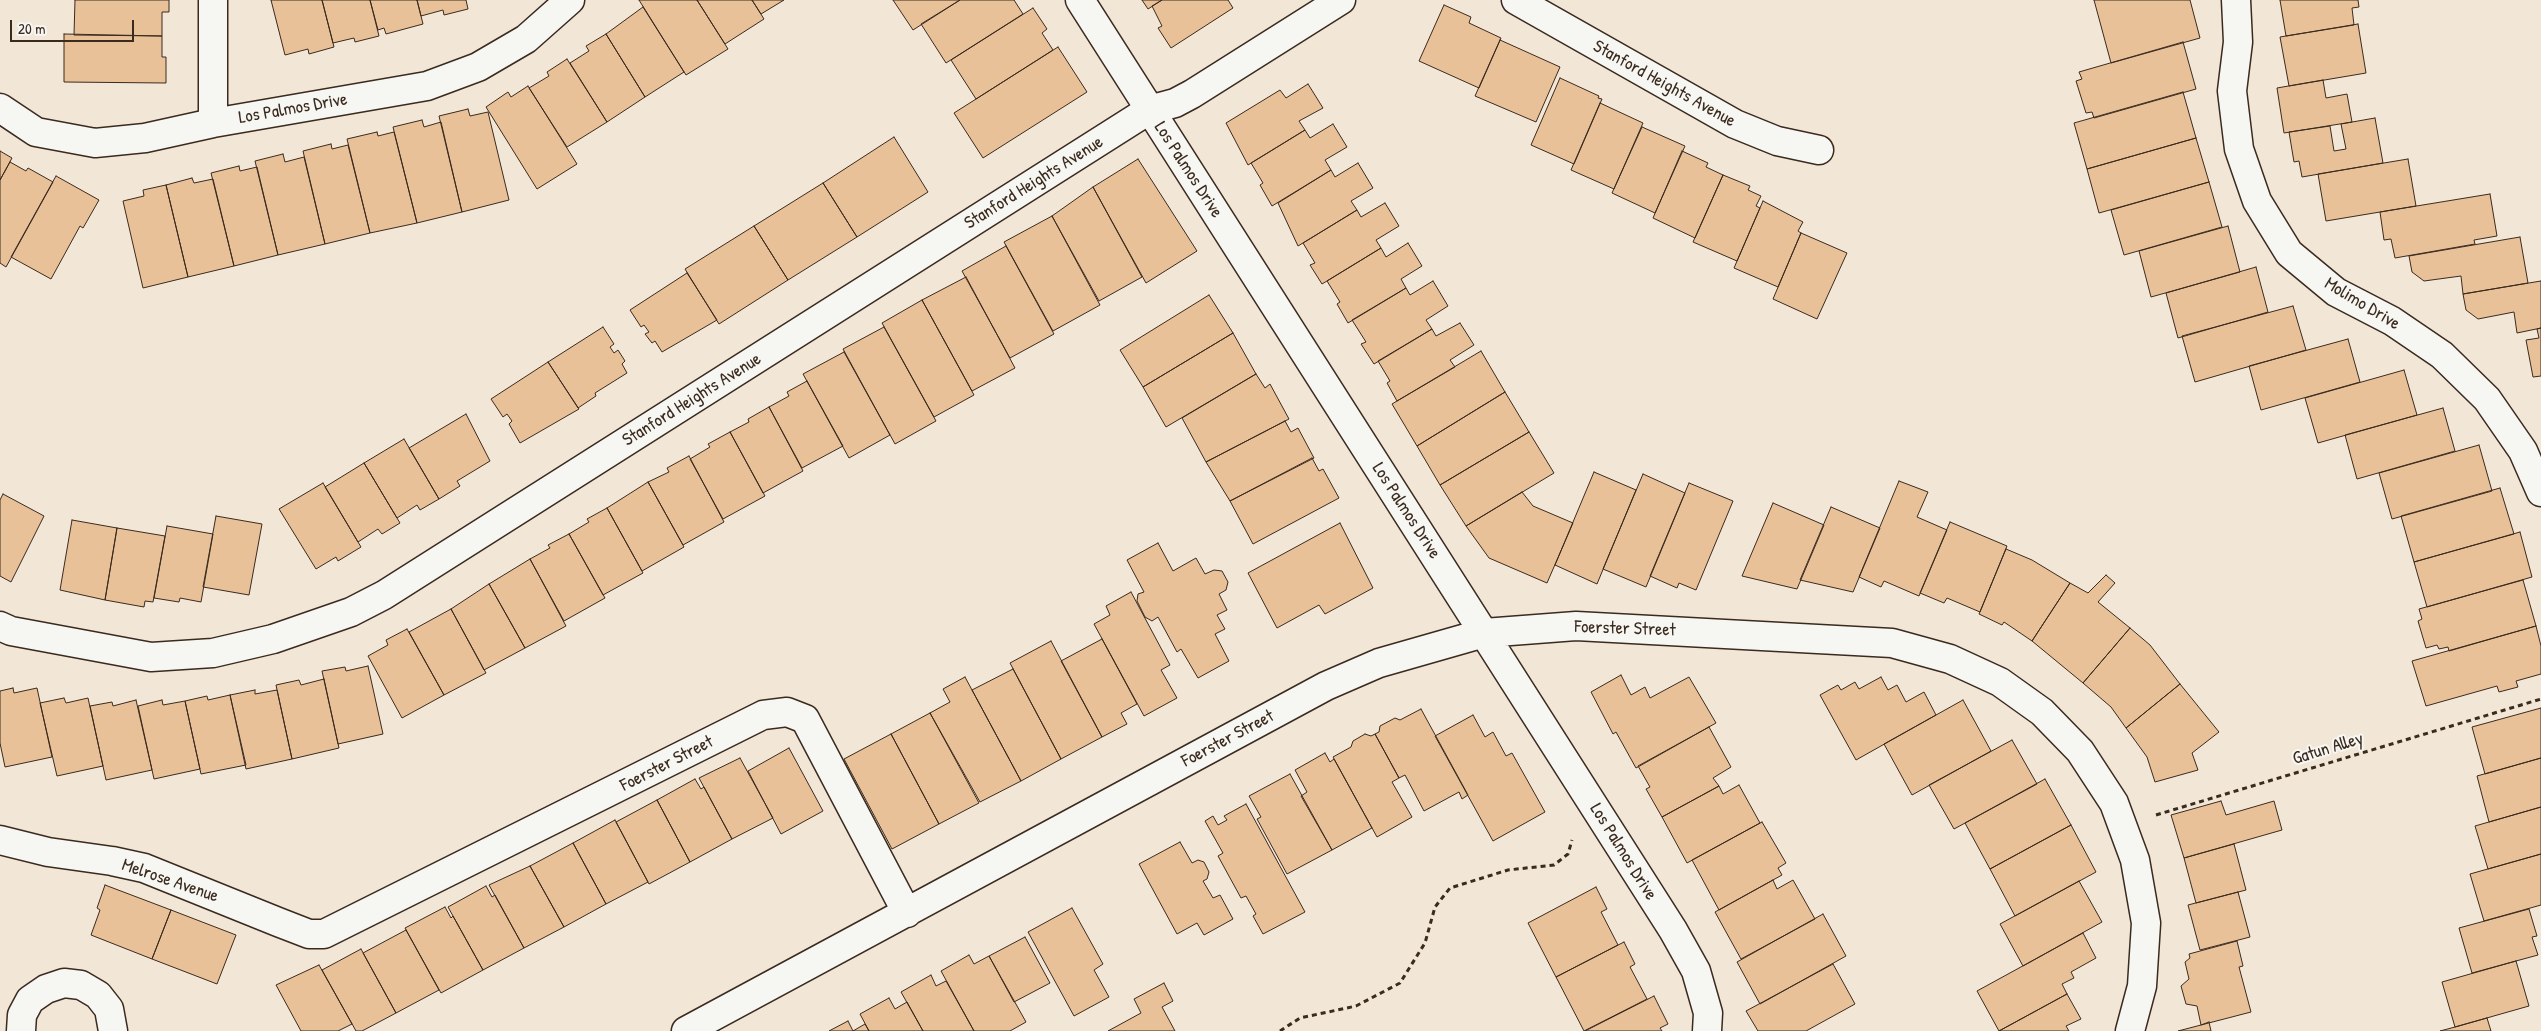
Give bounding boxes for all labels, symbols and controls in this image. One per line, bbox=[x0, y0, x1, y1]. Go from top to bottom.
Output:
scale bar bbox=[12, 10, 136, 42]
text: 20 m bbox=[18, 18, 45, 39]
street label: Stanford Heights Avenue bbox=[1589, 36, 1739, 132]
street label: Los Palmos Drive bbox=[237, 89, 349, 129]
street label: Los Palmos Drive bbox=[1149, 118, 1227, 222]
street label: Stanford Heights Avenue bbox=[961, 132, 1107, 234]
street label: Molimo Drive bbox=[2320, 273, 2404, 335]
street label: Stanford Heights Avenue bbox=[619, 349, 765, 451]
street label: Los Palmos Drive bbox=[1367, 459, 1445, 563]
street label: Foerster Street bbox=[1574, 616, 1676, 642]
street label: Foerster Street bbox=[1178, 706, 1278, 772]
street label: Gatun Alley bbox=[2290, 728, 2366, 770]
street label: Foerster Street bbox=[617, 731, 717, 797]
street label: Los Palmos Drive bbox=[1585, 800, 1661, 904]
street label: Melrose Avenue bbox=[119, 854, 221, 908]

